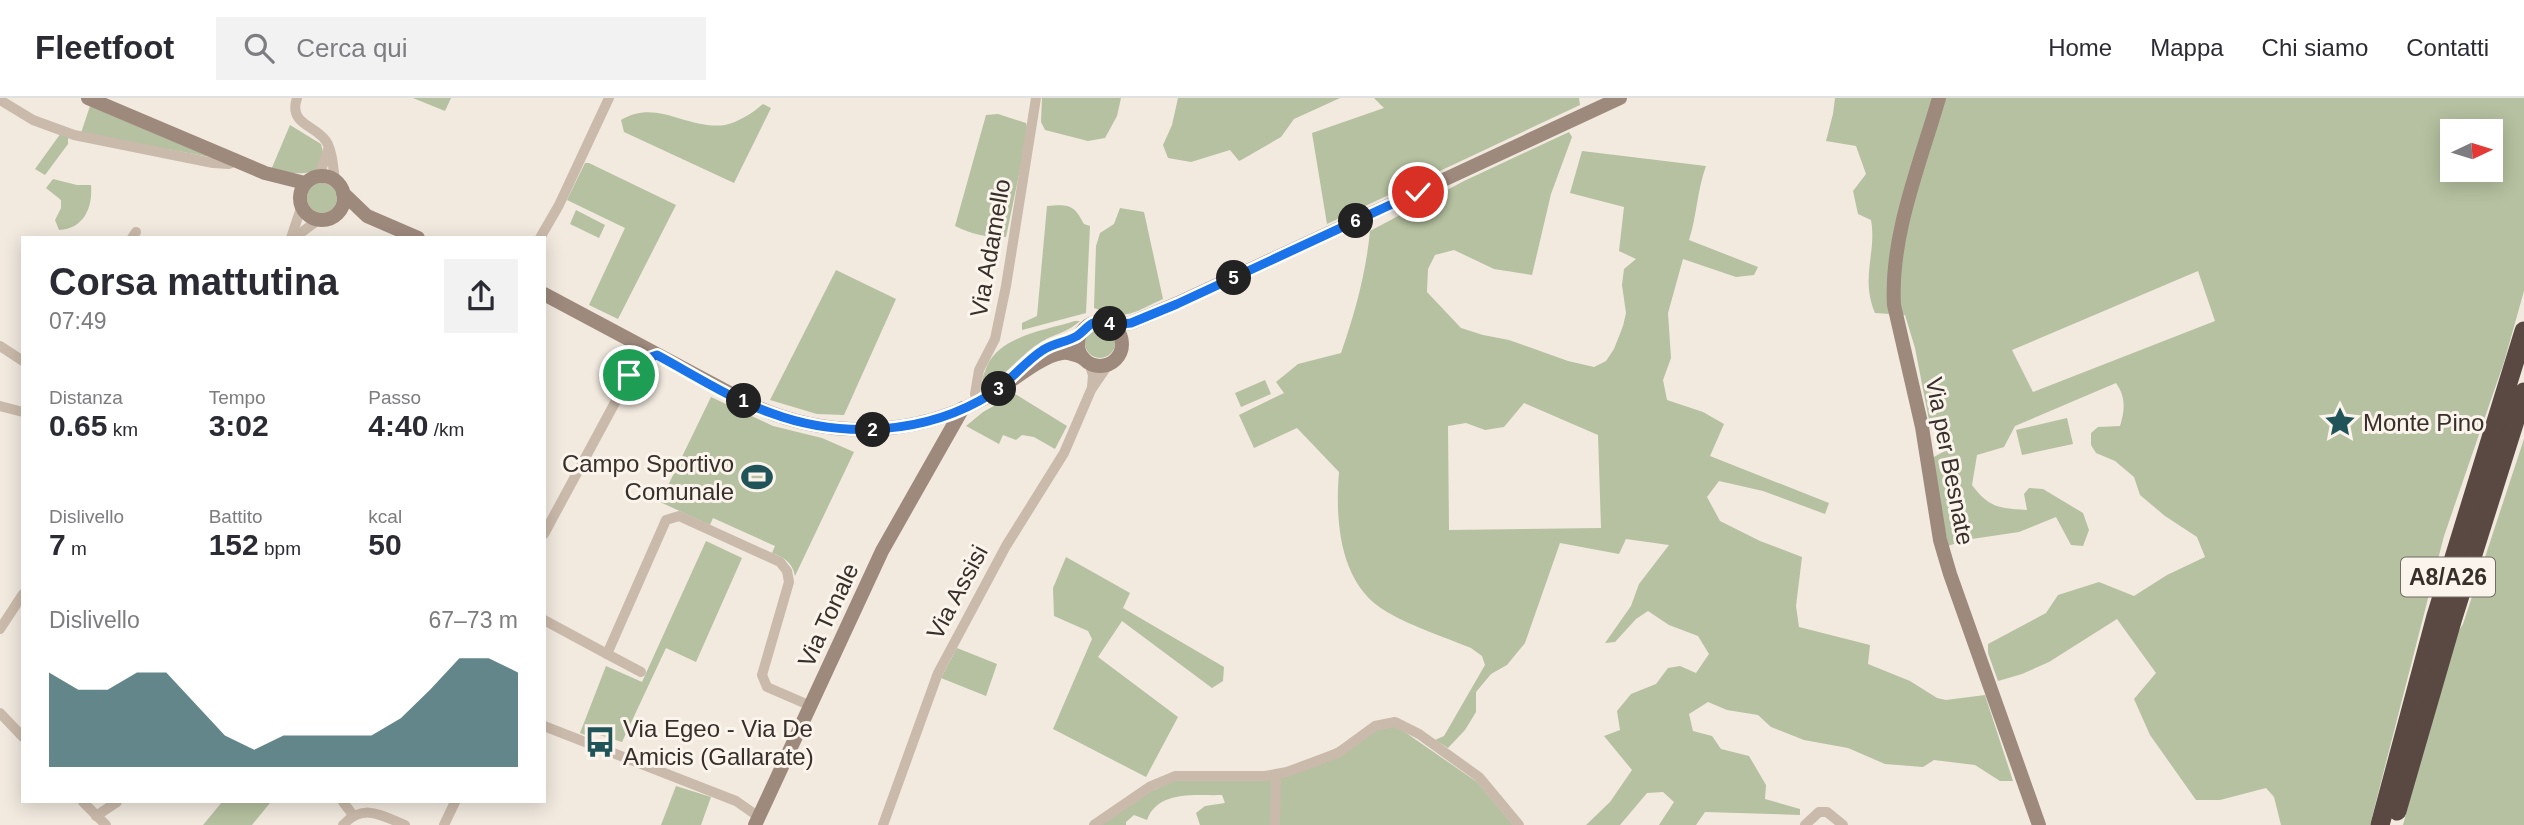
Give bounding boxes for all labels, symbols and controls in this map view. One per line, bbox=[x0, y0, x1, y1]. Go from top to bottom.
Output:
search box bbox=[216, 17, 706, 80]
text: Fleetfoot bbox=[35, 29, 174, 66]
icon: search bbox=[240, 29, 278, 67]
text: Cerca qui bbox=[296, 33, 408, 63]
text: Home bbox=[2048, 34, 2112, 61]
text: Mappa bbox=[2150, 34, 2224, 61]
text: Chi siamo bbox=[2262, 34, 2368, 61]
text: Contatti bbox=[2406, 34, 2489, 61]
north arrow bbox=[2440, 119, 2502, 182]
map controls bbox=[2440, 119, 2503, 182]
pin bbox=[1388, 162, 1448, 222]
icon: check bbox=[1399, 173, 1437, 211]
street label: Via Adamello bbox=[965, 177, 1015, 319]
pin: 6 bbox=[1338, 204, 1374, 238]
text: 6 bbox=[1350, 210, 1361, 231]
button: share bbox=[444, 259, 518, 333]
pin: 5 bbox=[1216, 260, 1252, 296]
text: Corsa mattutina bbox=[49, 261, 338, 303]
text: 5 bbox=[1228, 267, 1239, 288]
pin: 4 bbox=[1092, 306, 1128, 342]
text: 07:49 bbox=[49, 308, 107, 334]
text: 4 bbox=[1104, 313, 1115, 334]
pin bbox=[599, 345, 659, 405]
icon: arrive bbox=[610, 356, 648, 394]
pin: 3 bbox=[982, 372, 1016, 406]
street label: Via per Besnate bbox=[1920, 375, 1980, 547]
text: 3 bbox=[993, 378, 1004, 399]
pin: 1 bbox=[726, 384, 762, 418]
text: Distanza bbox=[49, 387, 123, 408]
text: Tempo bbox=[209, 387, 266, 408]
text: Passo bbox=[368, 387, 421, 408]
text: 1 bbox=[738, 390, 749, 411]
place icon: Monte Pino bbox=[2323, 405, 2357, 439]
text: 0.65 bbox=[49, 409, 107, 442]
text: 3:02 bbox=[209, 409, 269, 442]
text: 4:40 bbox=[368, 409, 428, 442]
place label: Monte Pino bbox=[2363, 409, 2484, 436]
pin: 2 bbox=[856, 412, 890, 448]
text: km bbox=[107, 419, 138, 440]
text: /km bbox=[428, 419, 464, 440]
text: 2 bbox=[867, 419, 878, 440]
place label: Campo Sportivo Comunale bbox=[562, 450, 734, 505]
sports icon: Campo Sportivo Comunale bbox=[740, 460, 774, 494]
text: Dislivello bbox=[49, 506, 124, 527]
text: Battito bbox=[209, 506, 263, 527]
text: kcal bbox=[368, 506, 402, 527]
text: 7 bbox=[49, 528, 66, 561]
text: 152 bbox=[209, 528, 259, 561]
text: 50 bbox=[368, 528, 402, 561]
text: m bbox=[66, 538, 87, 559]
text: bpm bbox=[259, 538, 301, 559]
street label: Via Assisi bbox=[921, 541, 993, 643]
road number: A8/A26 bbox=[2401, 558, 2495, 597]
street label: Via Tonale bbox=[792, 559, 864, 671]
text: Dislivello bbox=[49, 607, 140, 633]
text: 67–73 m bbox=[428, 607, 518, 633]
place label: Via Egeo - Via De Amicis (Gallarate) bbox=[623, 715, 814, 770]
bus stop icon: Via Egeo - Via De Amicis (Gallarate) bbox=[583, 725, 617, 759]

